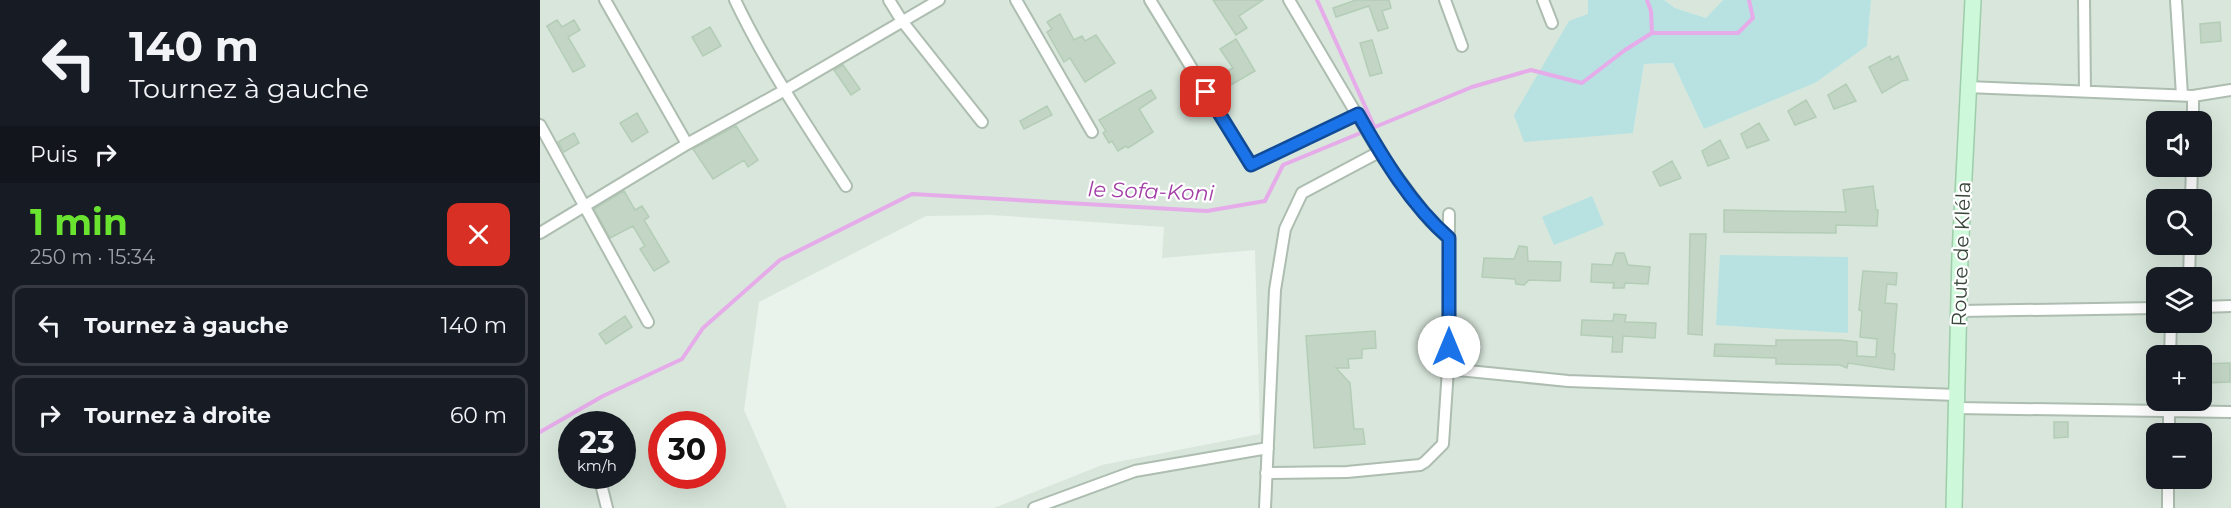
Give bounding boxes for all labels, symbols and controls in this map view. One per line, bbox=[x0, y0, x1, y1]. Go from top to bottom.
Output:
text: 140 m bbox=[129, 20, 259, 72]
icon: left bbox=[30, 24, 108, 102]
pin bbox=[1180, 66, 1231, 117]
text: Tournez à gauche bbox=[129, 72, 369, 105]
icon: arrive bbox=[1189, 75, 1222, 108]
map controls bbox=[2146, 111, 2212, 489]
button: sound bbox=[2146, 111, 2212, 177]
icon: right bbox=[89, 138, 122, 171]
text: Puis bbox=[30, 141, 77, 168]
water label: le Sofa-Koni bbox=[1087, 176, 1215, 206]
street label: Route de Kléla bbox=[1946, 181, 1976, 327]
button: search bbox=[2146, 189, 2212, 255]
text: 1 min bbox=[30, 200, 128, 244]
button: close bbox=[447, 203, 510, 266]
text: 250 m · 15:34 bbox=[30, 245, 155, 269]
button: layers bbox=[2146, 267, 2212, 333]
icon: left bbox=[33, 309, 66, 342]
text: Tournez à gauche bbox=[84, 312, 289, 339]
text: 140 m bbox=[441, 312, 507, 339]
position arrow bbox=[1417, 315, 1481, 379]
button: + bbox=[2146, 345, 2212, 411]
icon: right bbox=[33, 399, 66, 432]
text: Tournez à droite bbox=[84, 402, 271, 429]
text: 60 m bbox=[450, 402, 507, 429]
speed limit sign: 30 bbox=[648, 411, 726, 489]
button: − bbox=[2146, 423, 2212, 489]
text: 23 bbox=[579, 424, 615, 461]
text: km/h bbox=[577, 456, 617, 475]

